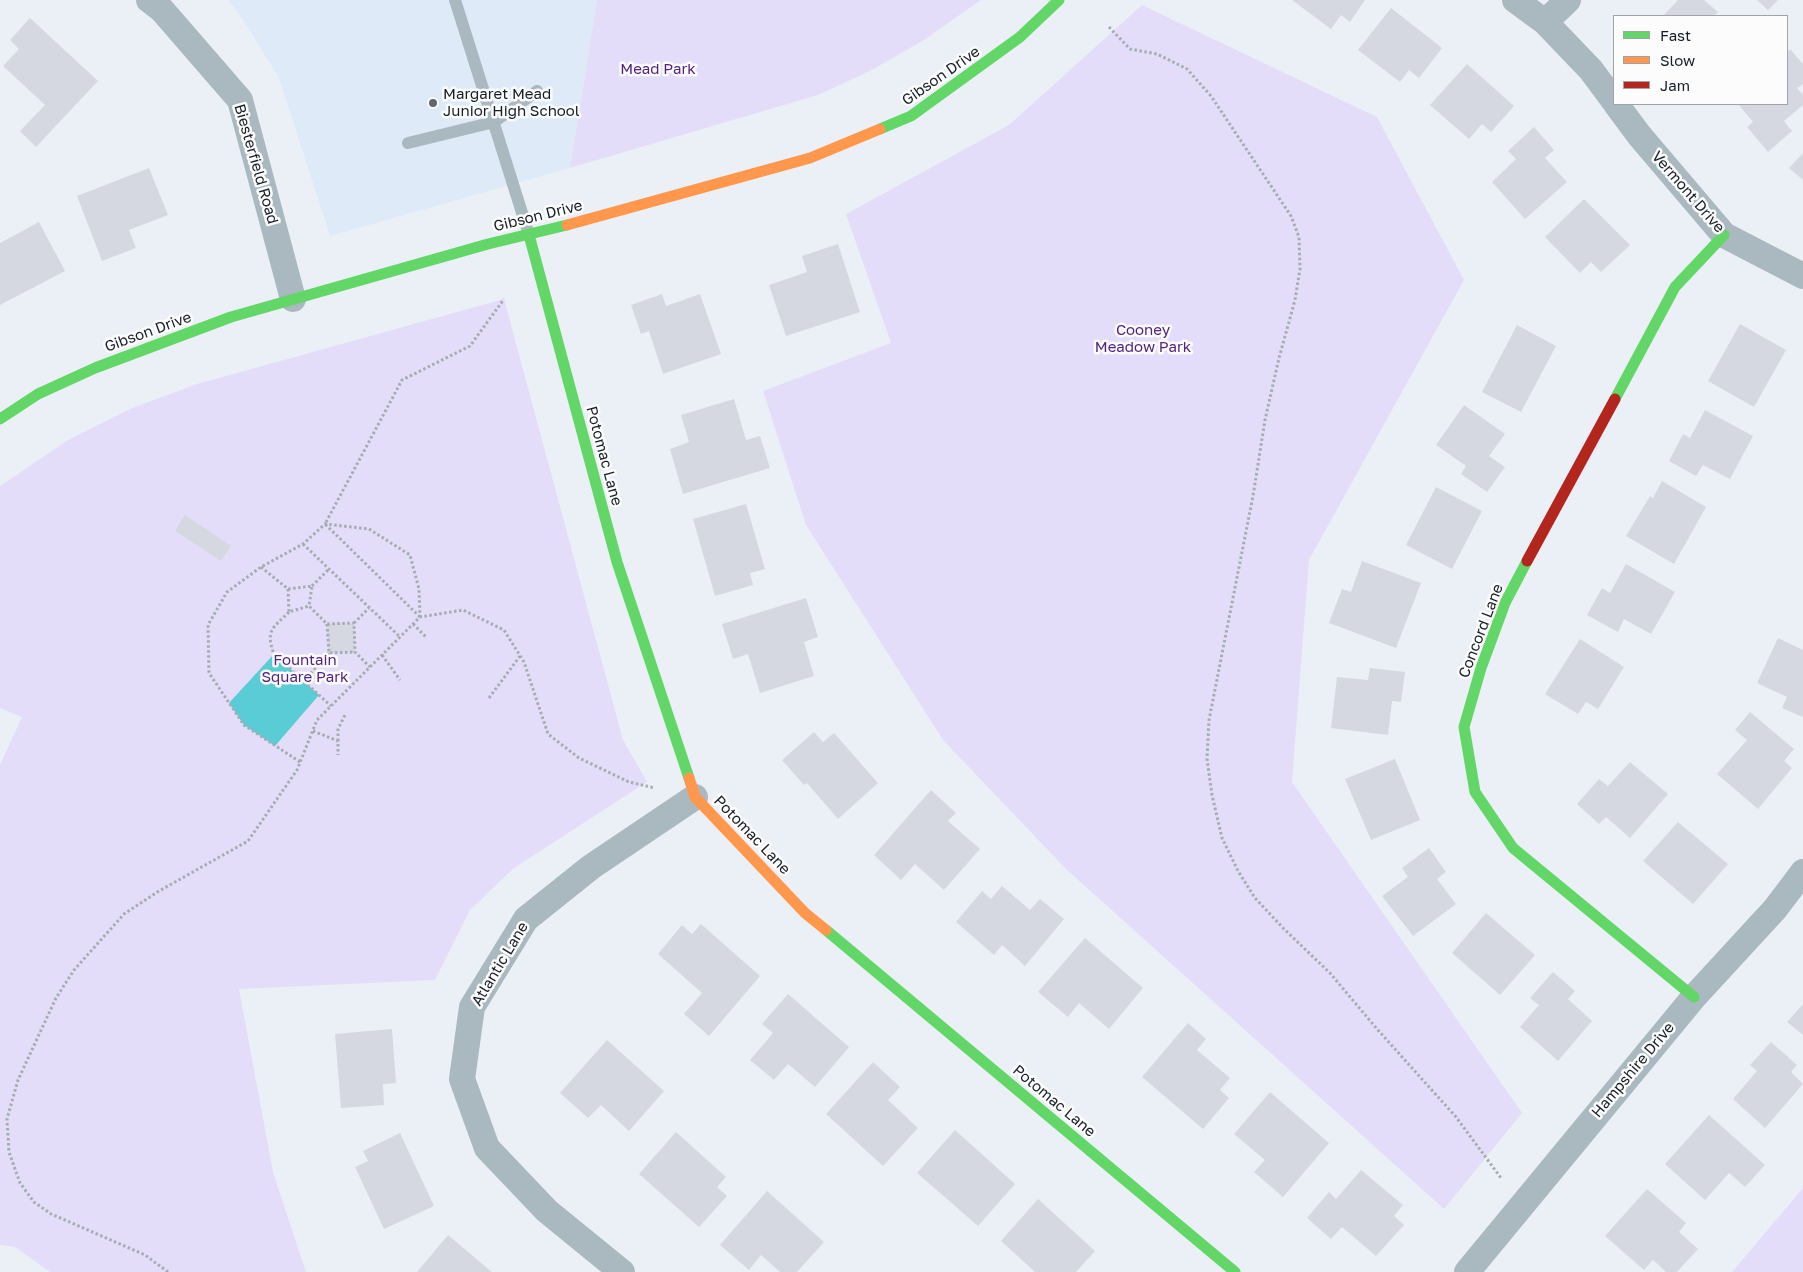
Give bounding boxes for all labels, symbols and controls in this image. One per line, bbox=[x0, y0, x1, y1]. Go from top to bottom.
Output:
legend bbox=[1613, 15, 1788, 105]
text: Fast bbox=[1660, 26, 1691, 44]
street label: Gibson Drive bbox=[899, 43, 983, 109]
text: Slow bbox=[1660, 51, 1695, 69]
park label: Mead Park bbox=[620, 60, 696, 78]
text: Jam bbox=[1660, 76, 1690, 94]
place label: Margaret Mead Junior High School bbox=[443, 85, 580, 120]
marker: Margaret Mead Junior High School bbox=[427, 97, 439, 109]
street label: Biesterfield Road bbox=[230, 102, 282, 226]
street label: Vermont Drive bbox=[1648, 148, 1728, 236]
street label: Gibson Drive bbox=[492, 196, 584, 236]
street label: Gibson Drive bbox=[102, 308, 194, 356]
park label: Cooney Meadow Park bbox=[1095, 321, 1191, 356]
street label: Potomac Lane bbox=[582, 404, 626, 508]
street label: Concord Lane bbox=[1455, 581, 1507, 681]
park label: Fountain Square Park bbox=[262, 651, 348, 686]
street label: Potomac Lane bbox=[710, 792, 794, 878]
street label: Atlantic Lane bbox=[468, 919, 532, 1009]
street label: Hampshire Drive bbox=[1588, 1019, 1678, 1121]
street label: Potomac Lane bbox=[1009, 1061, 1099, 1141]

